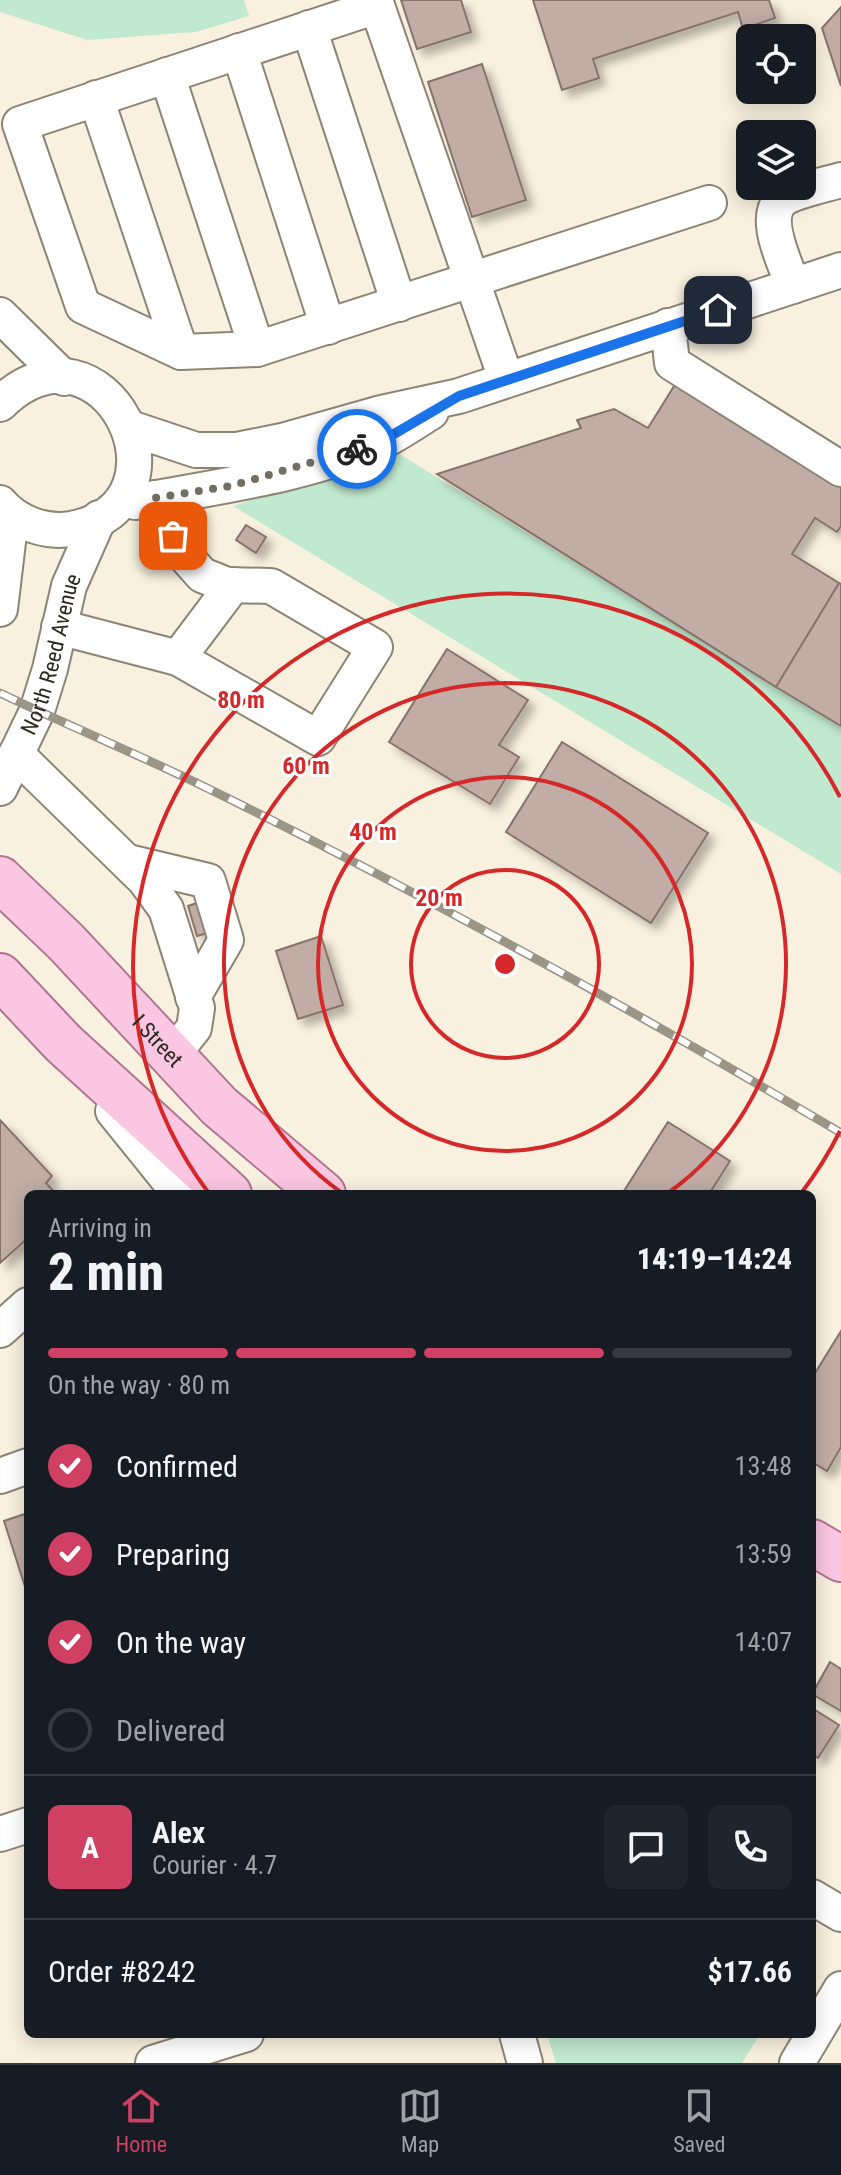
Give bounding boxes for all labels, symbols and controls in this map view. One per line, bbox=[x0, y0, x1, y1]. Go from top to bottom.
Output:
map controls bbox=[736, 24, 816, 200]
button: locate bbox=[736, 24, 816, 104]
button: layers bbox=[736, 120, 816, 200]
pin bbox=[684, 276, 752, 344]
icon: home bbox=[696, 288, 740, 332]
courier bbox=[317, 409, 397, 489]
icon: bike bbox=[335, 427, 379, 471]
pin bbox=[139, 502, 207, 570]
icon: bag bbox=[151, 514, 195, 558]
street label: North Reed Avenue bbox=[16, 570, 86, 739]
text: 80 m bbox=[217, 686, 265, 714]
text: 60 m bbox=[282, 752, 330, 780]
text: 40 m bbox=[349, 818, 397, 846]
text: 20 m bbox=[415, 884, 463, 912]
centre of rings bbox=[491, 950, 519, 978]
street label: I Street bbox=[127, 1010, 188, 1072]
text: Arriving in bbox=[48, 1213, 152, 1243]
text: 14:19–14:24 bbox=[637, 1241, 792, 1276]
text: 2 min bbox=[48, 1242, 164, 1303]
text: On the way · 80 m bbox=[48, 1370, 230, 1400]
icon: check bbox=[48, 1444, 92, 1488]
text: Confirmed bbox=[116, 1449, 238, 1484]
text: 13:48 bbox=[735, 1451, 792, 1481]
icon: check bbox=[48, 1532, 92, 1576]
text: Preparing bbox=[116, 1537, 230, 1572]
text: 13:59 bbox=[735, 1539, 792, 1569]
icon: check bbox=[48, 1620, 92, 1664]
text: On the way bbox=[116, 1625, 246, 1660]
text: 14:07 bbox=[735, 1627, 792, 1657]
text: Delivered bbox=[116, 1713, 225, 1748]
button: chat bbox=[604, 1805, 688, 1889]
button: phone bbox=[708, 1805, 792, 1889]
text: Alex bbox=[152, 1815, 205, 1850]
text: A bbox=[81, 1830, 99, 1865]
text: Courier · 4.7 bbox=[152, 1850, 277, 1880]
text: Order #8242 bbox=[48, 1954, 196, 1989]
text: $17.66 bbox=[707, 1954, 792, 1989]
tab: Home bbox=[116, 2084, 167, 2157]
tab: Map bbox=[398, 2084, 442, 2157]
tab: Saved bbox=[673, 2084, 725, 2157]

